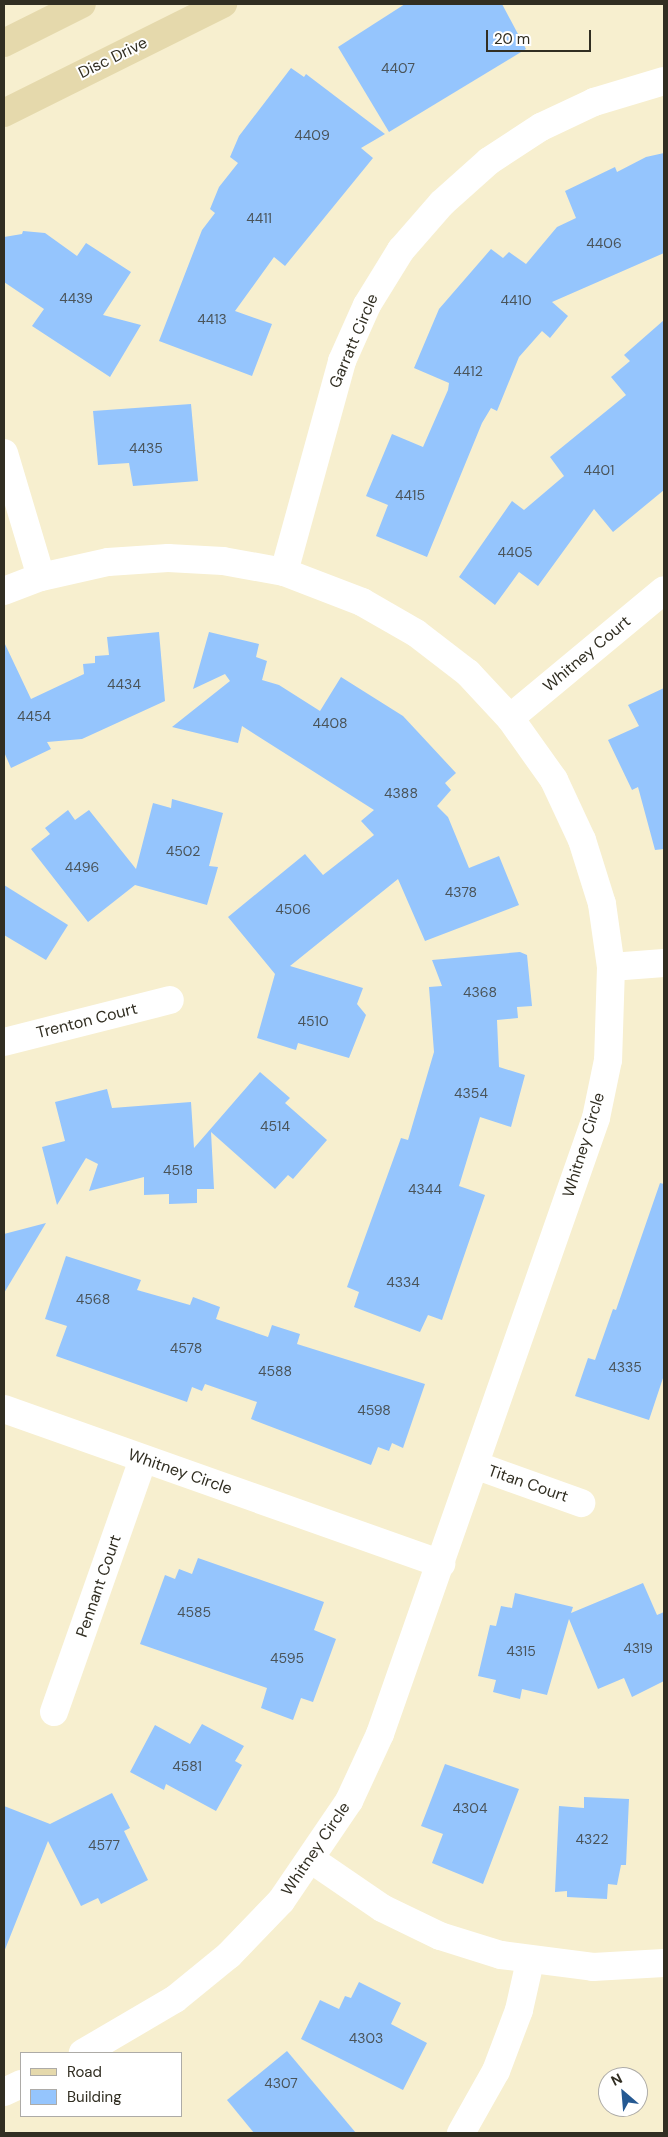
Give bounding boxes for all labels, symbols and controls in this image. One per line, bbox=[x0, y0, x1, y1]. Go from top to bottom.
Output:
scale bar bbox=[488, 20, 593, 52]
text: 20 m bbox=[494, 29, 530, 49]
street label: Disc Drive bbox=[75, 33, 151, 83]
house number: 4407 bbox=[381, 60, 415, 76]
house number: 4409 bbox=[294, 127, 330, 143]
house number: 4411 bbox=[246, 210, 272, 226]
house number: 4406 bbox=[586, 235, 622, 251]
house number: 4439 bbox=[59, 290, 93, 306]
street label: Garratt Circle bbox=[325, 291, 383, 391]
house number: 4410 bbox=[501, 292, 531, 308]
house number: 4413 bbox=[197, 311, 227, 327]
house number: 4412 bbox=[453, 363, 483, 379]
house number: 4435 bbox=[129, 440, 163, 456]
house number: 4401 bbox=[584, 462, 614, 478]
house number: 4415 bbox=[395, 487, 425, 503]
house number: 4405 bbox=[497, 544, 533, 560]
street label: Whitney Court bbox=[539, 612, 635, 696]
house number: 4434 bbox=[107, 676, 141, 692]
house number: 4454 bbox=[17, 708, 51, 724]
house number: 4408 bbox=[312, 715, 348, 731]
house number: 4388 bbox=[384, 785, 418, 801]
house number: 4502 bbox=[166, 843, 200, 859]
house number: 4496 bbox=[65, 859, 99, 875]
house number: 4378 bbox=[445, 884, 477, 900]
house number: 4506 bbox=[275, 901, 311, 917]
house number: 4368 bbox=[463, 984, 497, 1000]
street label: Trenton Court bbox=[35, 999, 139, 1043]
house number: 4510 bbox=[298, 1013, 328, 1029]
house number: 4354 bbox=[454, 1085, 488, 1101]
street label: Whitney Circle bbox=[559, 1090, 609, 1200]
house number: 4514 bbox=[260, 1118, 290, 1134]
house number: 4518 bbox=[163, 1162, 193, 1178]
house number: 4344 bbox=[408, 1181, 442, 1197]
house number: 4334 bbox=[386, 1274, 420, 1290]
house number: 4568 bbox=[76, 1291, 110, 1307]
house number: 4578 bbox=[170, 1340, 202, 1356]
house number: 4335 bbox=[608, 1359, 642, 1375]
house number: 4588 bbox=[258, 1363, 292, 1379]
house number: 4598 bbox=[357, 1402, 391, 1418]
street label: Whitney Circle bbox=[126, 1445, 234, 1499]
street label: Titan Court bbox=[485, 1461, 571, 1507]
street label: Pennant Court bbox=[73, 1532, 125, 1640]
house number: 4585 bbox=[177, 1604, 211, 1620]
house number: 4319 bbox=[623, 1640, 653, 1656]
house number: 4315 bbox=[506, 1643, 536, 1659]
house number: 4595 bbox=[270, 1650, 304, 1666]
house number: 4581 bbox=[172, 1758, 202, 1774]
street label: Whitney Circle bbox=[278, 1799, 354, 1899]
house number: 4304 bbox=[453, 1800, 487, 1816]
house number: 4322 bbox=[576, 1831, 608, 1847]
house number: 4577 bbox=[88, 1837, 120, 1853]
house number: 4303 bbox=[349, 2030, 383, 2046]
legend bbox=[20, 2052, 182, 2117]
text: Road bbox=[67, 2062, 102, 2082]
north arrow bbox=[598, 2067, 648, 2117]
text: N bbox=[608, 2069, 625, 2090]
house number: 4307 bbox=[264, 2075, 298, 2091]
text: Building bbox=[67, 2087, 122, 2107]

